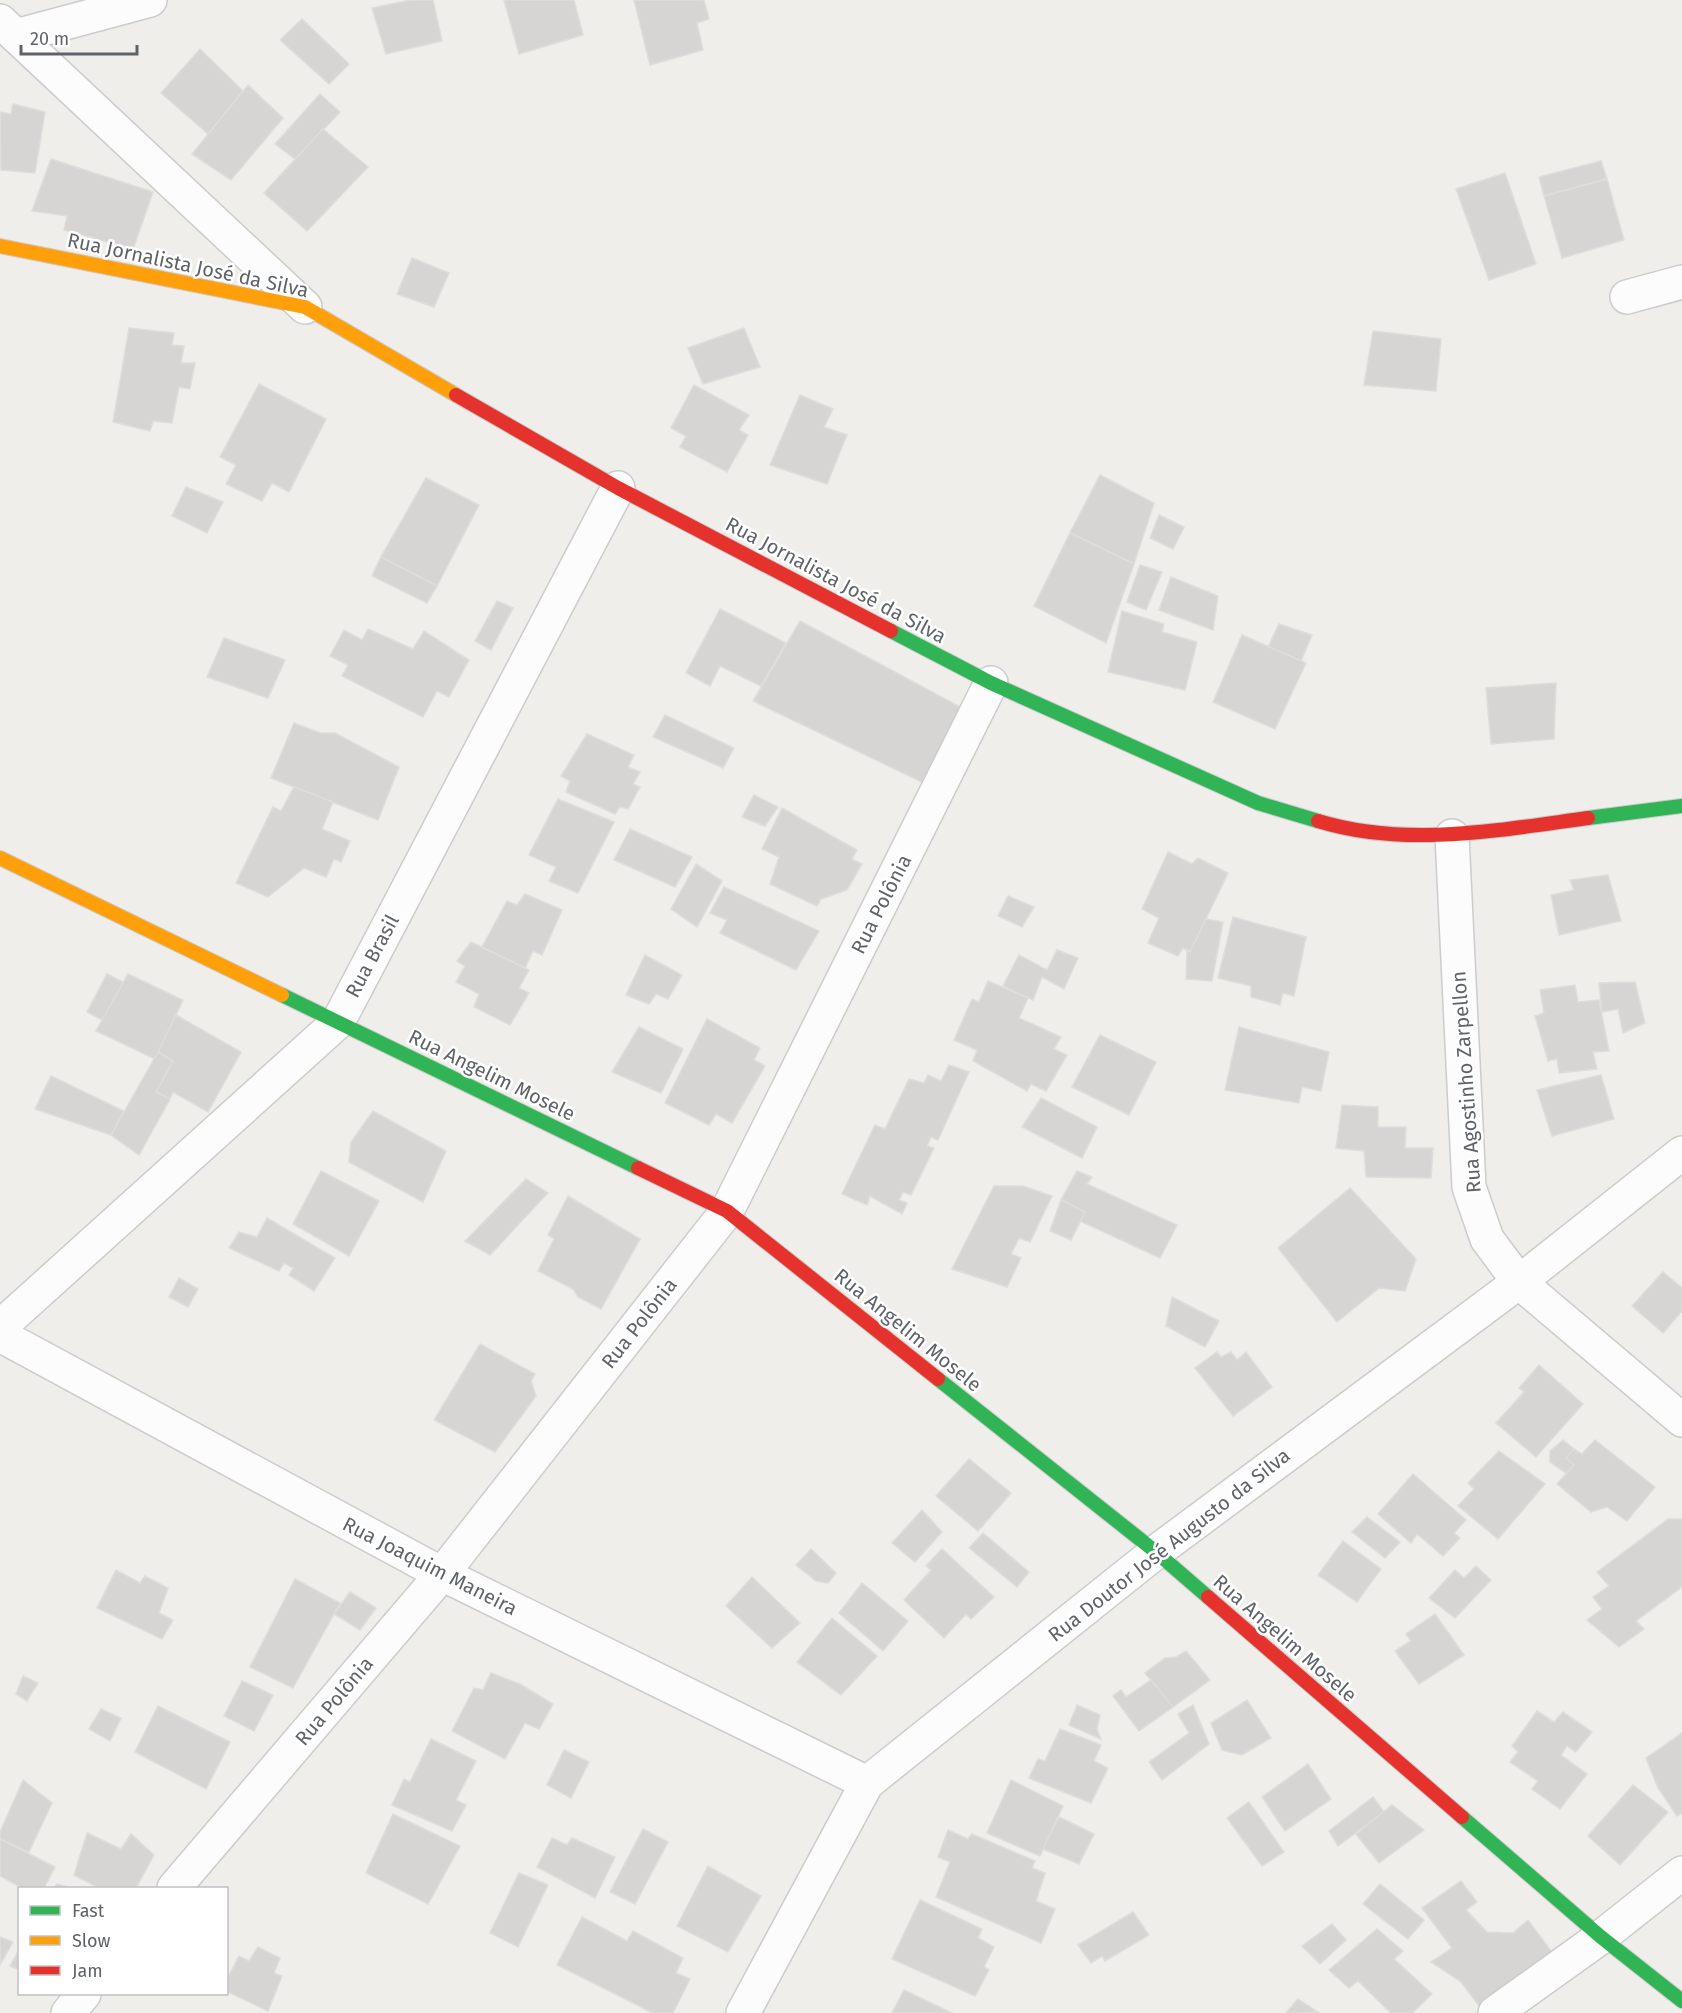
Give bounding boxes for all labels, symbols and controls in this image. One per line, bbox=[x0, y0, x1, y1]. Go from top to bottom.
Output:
scale bar bbox=[21, 18, 136, 56]
text: 20 m bbox=[30, 28, 69, 50]
street label: Rua Jornalista José da Silva bbox=[65, 228, 311, 302]
street label: Rua Jornalista José da Silva bbox=[722, 512, 950, 648]
street label: Rua Polônia bbox=[846, 850, 916, 958]
street label: Rua Brasil bbox=[340, 910, 404, 1002]
street label: Rua Agostinho Zarpellon bbox=[1446, 970, 1486, 1194]
street label: Rua Angelim Mosele bbox=[405, 1024, 579, 1126]
street label: Rua Angelim Mosele bbox=[830, 1263, 986, 1397]
street label: Rua Polônia bbox=[596, 1273, 682, 1373]
street label: Rua Doutor José Augusto da Silva bbox=[1043, 1443, 1295, 1647]
street label: Rua Joaquim Maneira bbox=[339, 1512, 521, 1620]
street label: Rua Angelim Mosele bbox=[1208, 1569, 1362, 1707]
street label: Rua Polônia bbox=[290, 1652, 378, 1750]
legend bbox=[18, 1887, 228, 1995]
text: Fast bbox=[72, 1900, 105, 1922]
text: Slow bbox=[72, 1930, 111, 1952]
text: Jam bbox=[72, 1960, 103, 1982]

